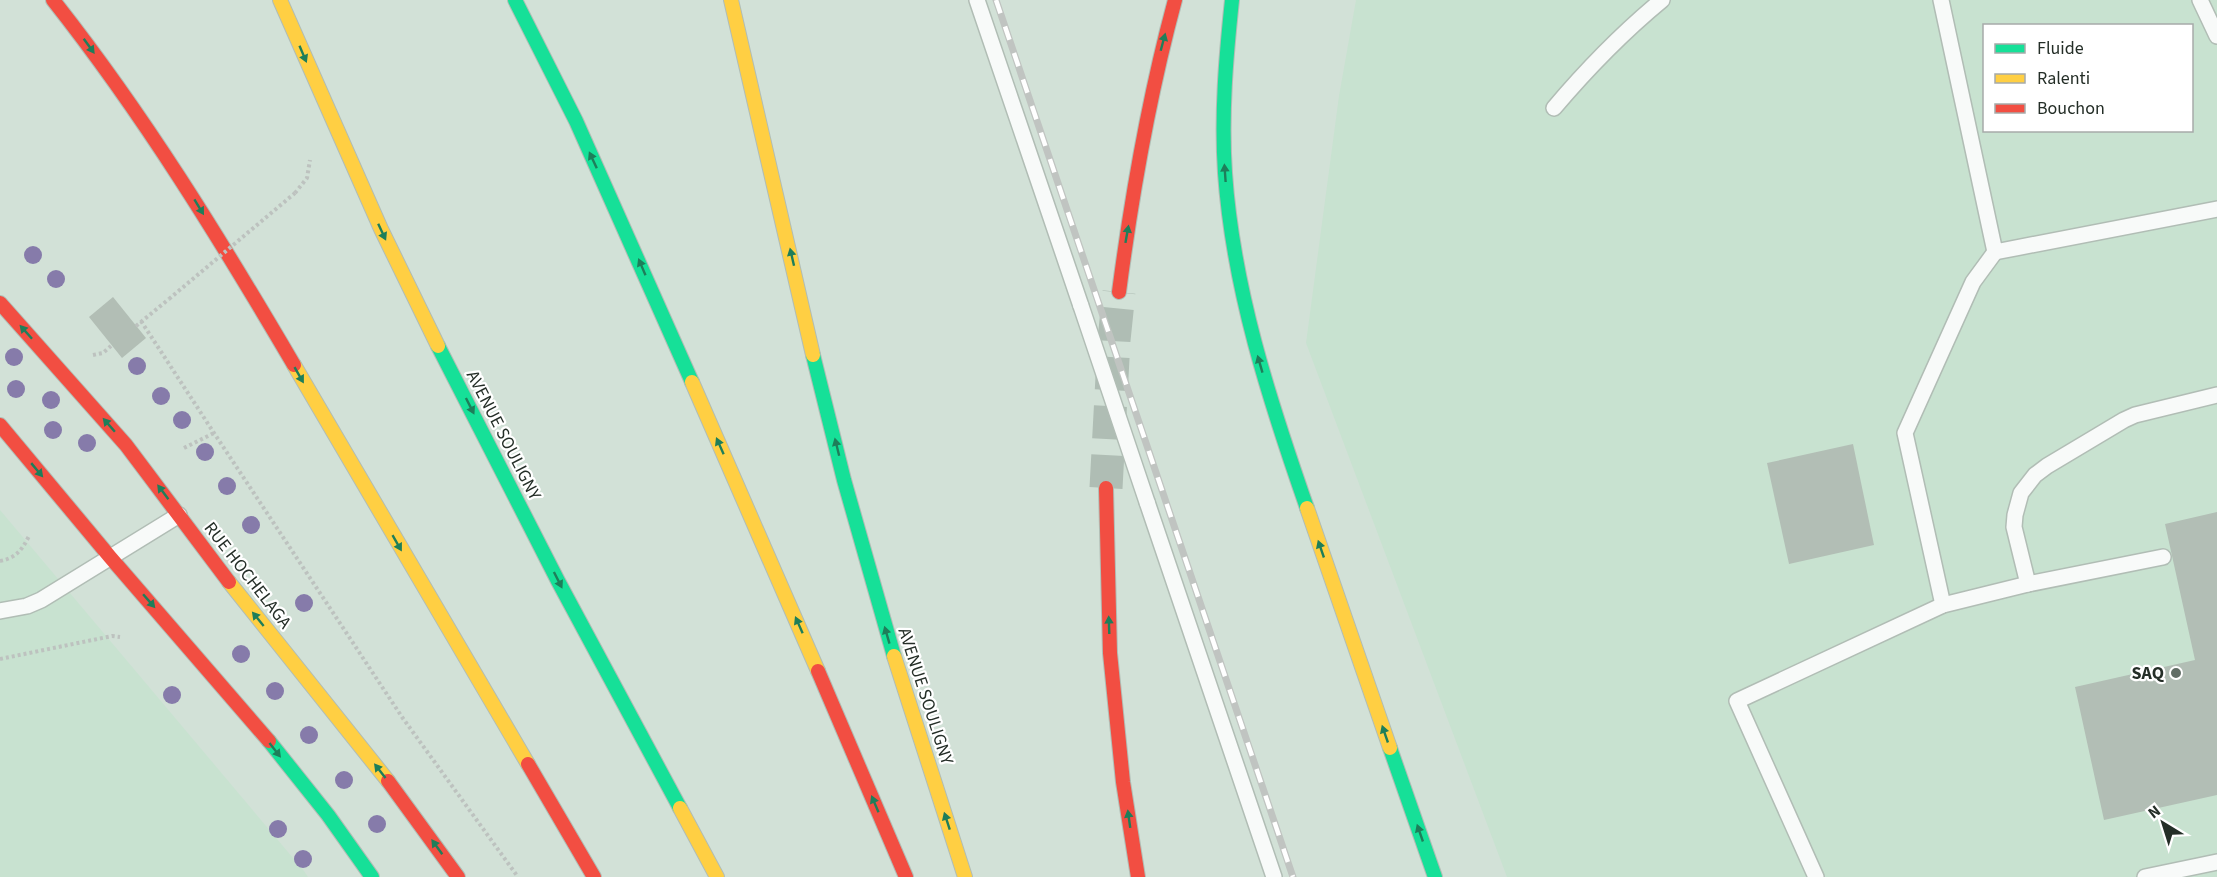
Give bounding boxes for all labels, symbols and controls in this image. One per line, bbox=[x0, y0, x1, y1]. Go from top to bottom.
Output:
legend bbox=[1983, 24, 2193, 132]
one-way arrow bbox=[1159, 33, 1169, 51]
text: Fluide bbox=[2037, 36, 2084, 61]
one-way arrow bbox=[83, 38, 95, 54]
one-way arrow bbox=[299, 45, 308, 63]
text: Ralenti bbox=[2037, 66, 2090, 91]
text: Bouchon bbox=[2037, 96, 2105, 121]
one-way arrow bbox=[588, 152, 597, 169]
one-way arrow bbox=[1221, 163, 1230, 182]
one-way arrow bbox=[193, 199, 204, 215]
one-way arrow bbox=[378, 224, 387, 241]
one-way arrow bbox=[1123, 224, 1132, 243]
one-way arrow bbox=[786, 248, 796, 266]
one-way arrow bbox=[637, 258, 647, 276]
one-way arrow bbox=[20, 325, 33, 340]
one-way arrow bbox=[1255, 355, 1264, 373]
one-way arrow bbox=[294, 366, 304, 383]
street label: AVENUE SOULIGNY bbox=[460, 366, 547, 505]
one-way arrow bbox=[465, 398, 475, 415]
one-way arrow bbox=[103, 418, 116, 433]
one-way arrow bbox=[716, 437, 725, 454]
one-way arrow bbox=[832, 438, 842, 456]
one-way arrow bbox=[31, 462, 43, 477]
one-way arrow bbox=[157, 485, 169, 500]
street label: RUE HOCHELAGA bbox=[198, 517, 297, 634]
one-way arrow bbox=[392, 535, 403, 551]
one-way arrow bbox=[1316, 540, 1326, 558]
one-way arrow bbox=[553, 572, 562, 589]
one-way arrow bbox=[142, 594, 156, 609]
one-way arrow bbox=[251, 611, 264, 627]
one-way arrow bbox=[794, 616, 803, 633]
one-way arrow bbox=[1104, 616, 1113, 635]
street label: AVENUE SOULIGNY bbox=[892, 624, 960, 768]
one-way arrow bbox=[882, 626, 891, 644]
place label: SAQ bbox=[2132, 661, 2165, 686]
marker: SAQ bbox=[2169, 666, 2183, 680]
one-way arrow bbox=[1380, 725, 1390, 743]
one-way arrow bbox=[269, 742, 282, 758]
one-way arrow bbox=[373, 763, 386, 779]
north arrow bbox=[2133, 793, 2193, 853]
one-way arrow bbox=[870, 794, 880, 812]
text: N bbox=[2143, 800, 2165, 824]
one-way arrow bbox=[1124, 810, 1133, 829]
one-way arrow bbox=[942, 812, 951, 830]
one-way arrow bbox=[1414, 824, 1424, 842]
one-way arrow bbox=[431, 840, 443, 856]

